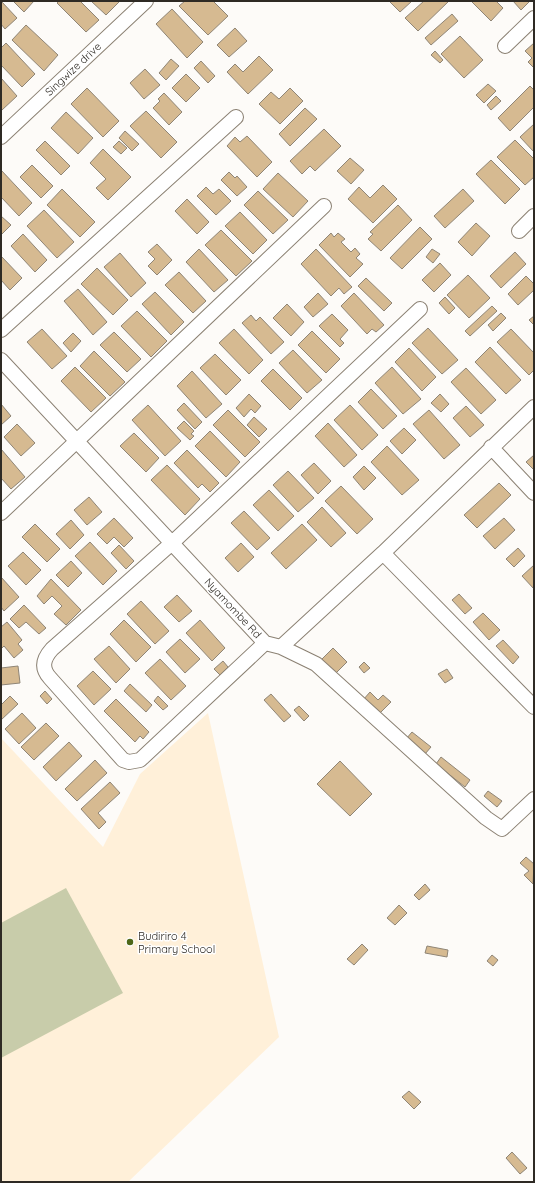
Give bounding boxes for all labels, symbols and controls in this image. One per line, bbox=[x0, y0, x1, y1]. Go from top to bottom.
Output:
street label: Singwize drive bbox=[42, 39, 104, 99]
street label: Nyamombe Rd bbox=[201, 575, 265, 641]
place label: Budiriro 4 Primary School bbox=[138, 929, 215, 956]
marker: Budiriro 4 Primary School bbox=[125, 937, 135, 947]

